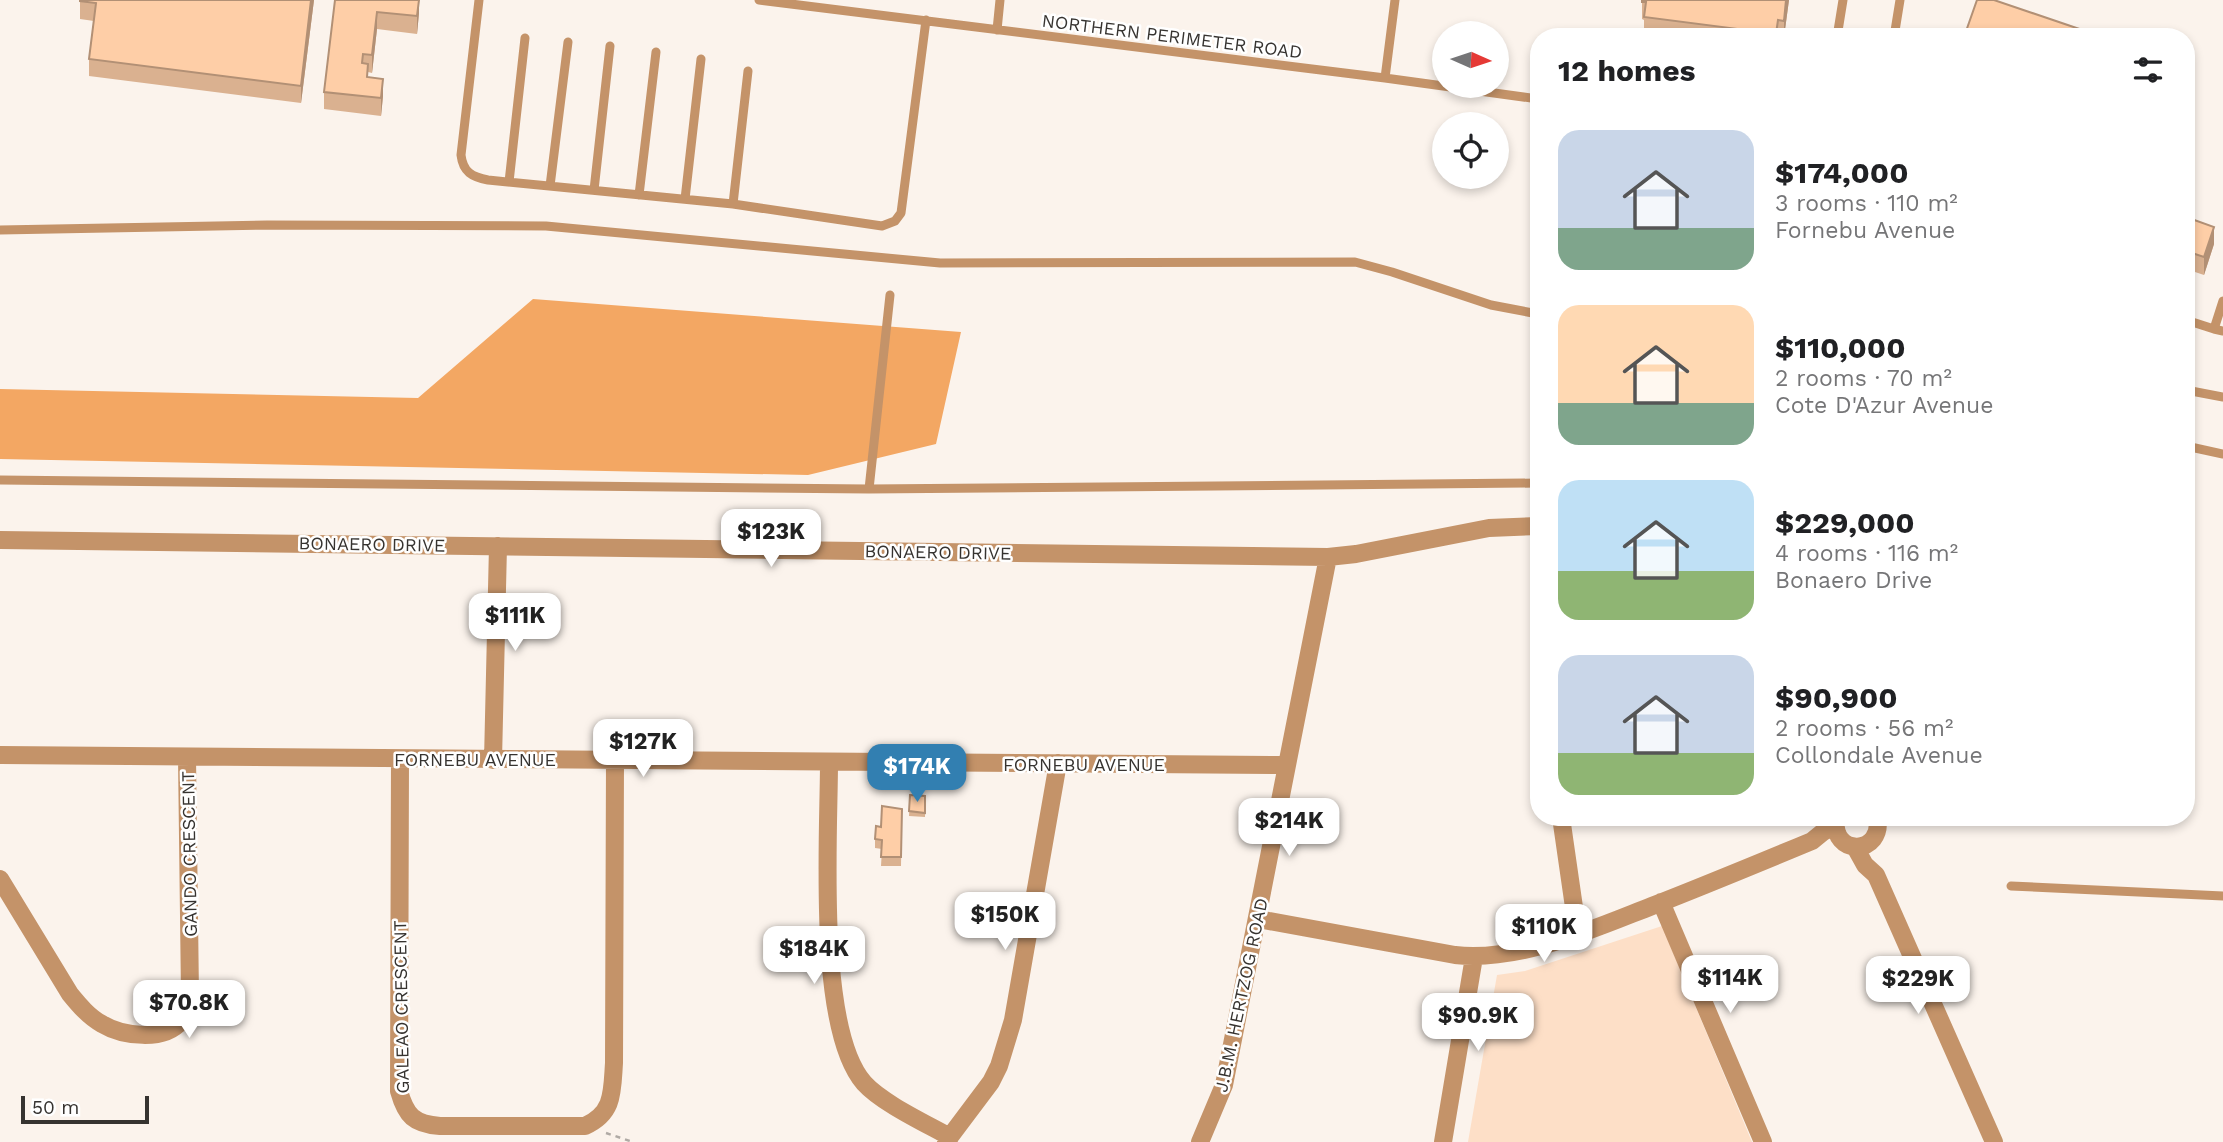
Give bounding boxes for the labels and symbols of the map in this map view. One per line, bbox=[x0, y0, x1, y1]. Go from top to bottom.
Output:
street label: NORTHERN PERIMETER ROAD bbox=[1041, 10, 1303, 62]
north arrow bbox=[1432, 21, 1508, 98]
pin: $123K bbox=[722, 510, 820, 569]
street label: BONAERO DRIVE bbox=[298, 532, 446, 556]
street label: BONAERO DRIVE bbox=[864, 540, 1012, 564]
pin: $111K bbox=[466, 594, 564, 653]
pin: $127K bbox=[594, 720, 692, 779]
pin: $174K bbox=[868, 744, 966, 804]
street label: FORNEBU AVENUE bbox=[394, 749, 556, 770]
street label: FORNEBU AVENUE bbox=[1003, 754, 1165, 775]
street label: GANDO CRESCENT bbox=[177, 771, 201, 937]
pin: $214K bbox=[1240, 798, 1338, 858]
pin: $150K bbox=[956, 892, 1054, 952]
street label: J.B.M. HERTZOG ROAD bbox=[1210, 896, 1272, 1094]
pin: $110K bbox=[1495, 904, 1593, 964]
street label: GALEAO CRESCENT bbox=[389, 920, 413, 1094]
pin: $184K bbox=[765, 926, 863, 986]
pin: $114K bbox=[1681, 956, 1779, 1015]
pin: $229K bbox=[1869, 956, 1967, 1016]
pin: $70.8K bbox=[132, 981, 246, 1040]
pin: $90.9K bbox=[1421, 993, 1535, 1053]
scale bar bbox=[21, 1093, 149, 1125]

